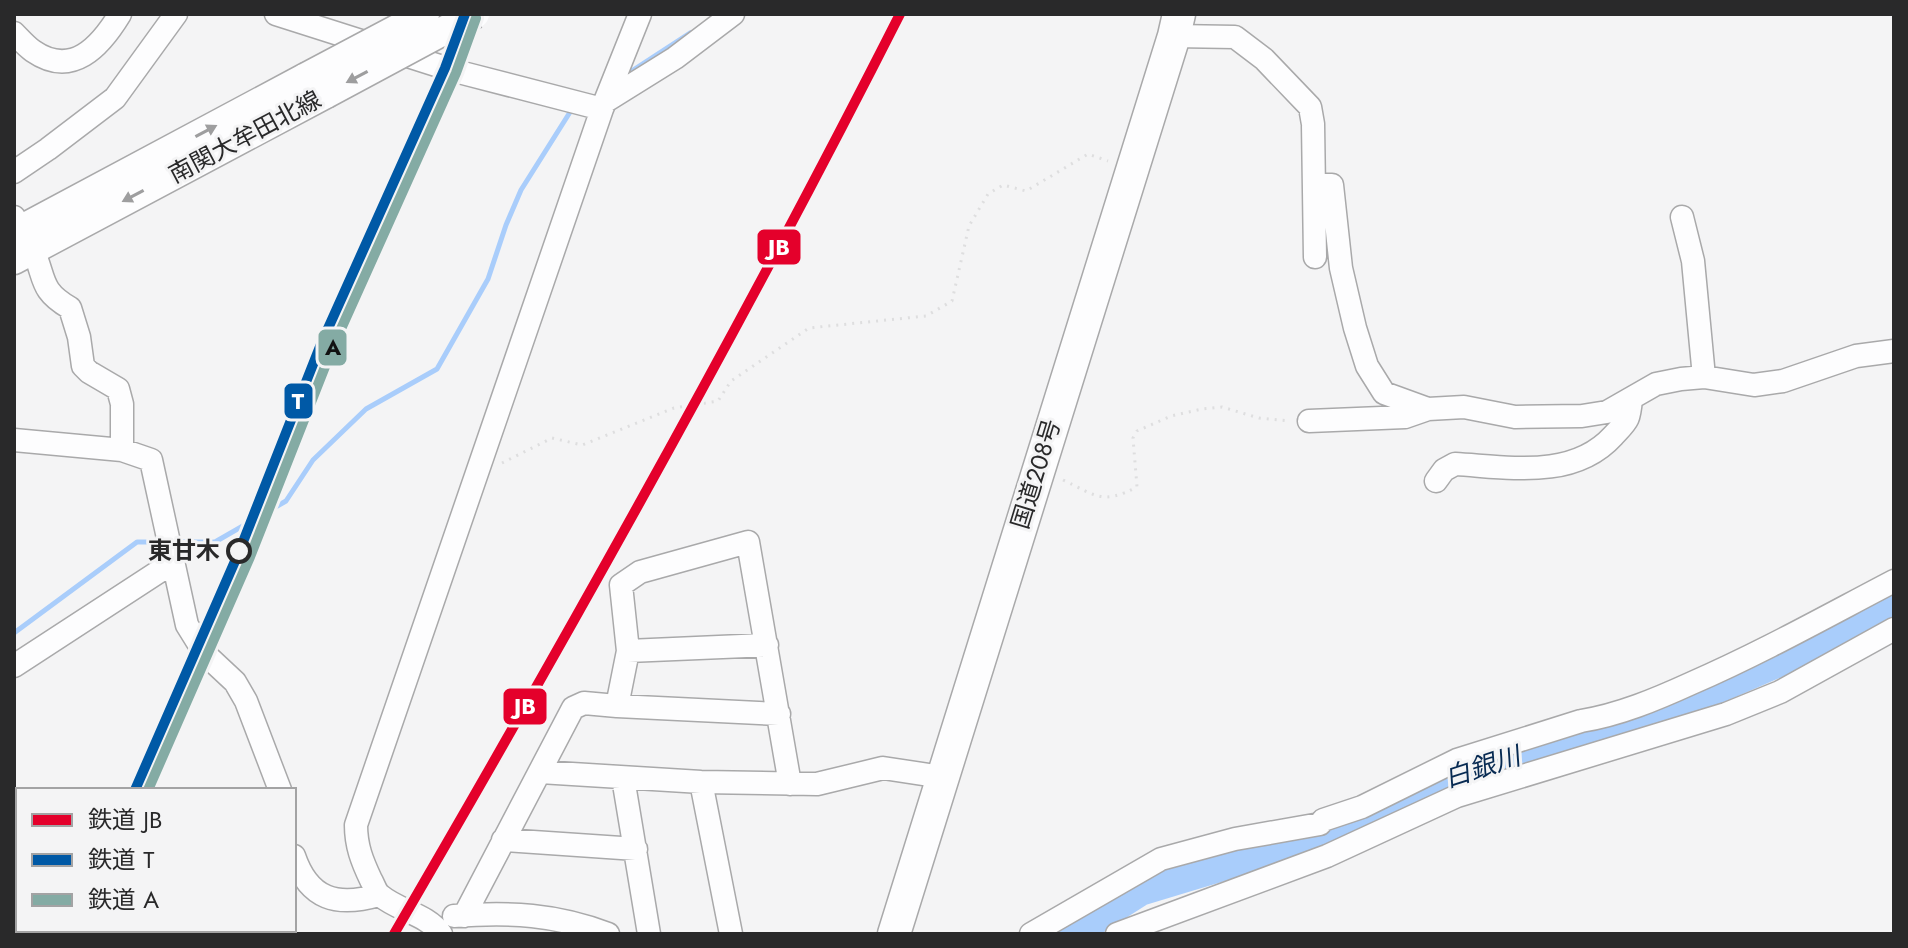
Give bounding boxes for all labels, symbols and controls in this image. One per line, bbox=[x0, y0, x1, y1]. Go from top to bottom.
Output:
one-way arrow bbox=[346, 70, 368, 84]
street label: 南関大牟田北線 bbox=[162, 82, 327, 191]
one-way arrow bbox=[195, 124, 218, 137]
one-way arrow bbox=[122, 190, 145, 203]
line badge: JB bbox=[756, 228, 802, 266]
text: JB bbox=[764, 231, 790, 263]
line badge: A bbox=[317, 328, 348, 367]
text: A bbox=[324, 331, 342, 363]
line badge: T bbox=[283, 382, 314, 420]
text: T bbox=[292, 385, 305, 417]
street label: 国道208号 bbox=[1002, 415, 1069, 533]
place label: 東甘木 bbox=[148, 533, 220, 568]
marker: 東甘木 bbox=[227, 539, 251, 563]
line badge: JB bbox=[502, 687, 548, 726]
text: JB bbox=[510, 690, 536, 722]
water label: 白銀川 bbox=[1439, 736, 1528, 797]
legend bbox=[16, 788, 296, 932]
text: 鉄道 JB bbox=[88, 802, 162, 837]
text: 鉄道 T bbox=[88, 842, 154, 877]
text: 鉄道 A bbox=[88, 882, 159, 917]

